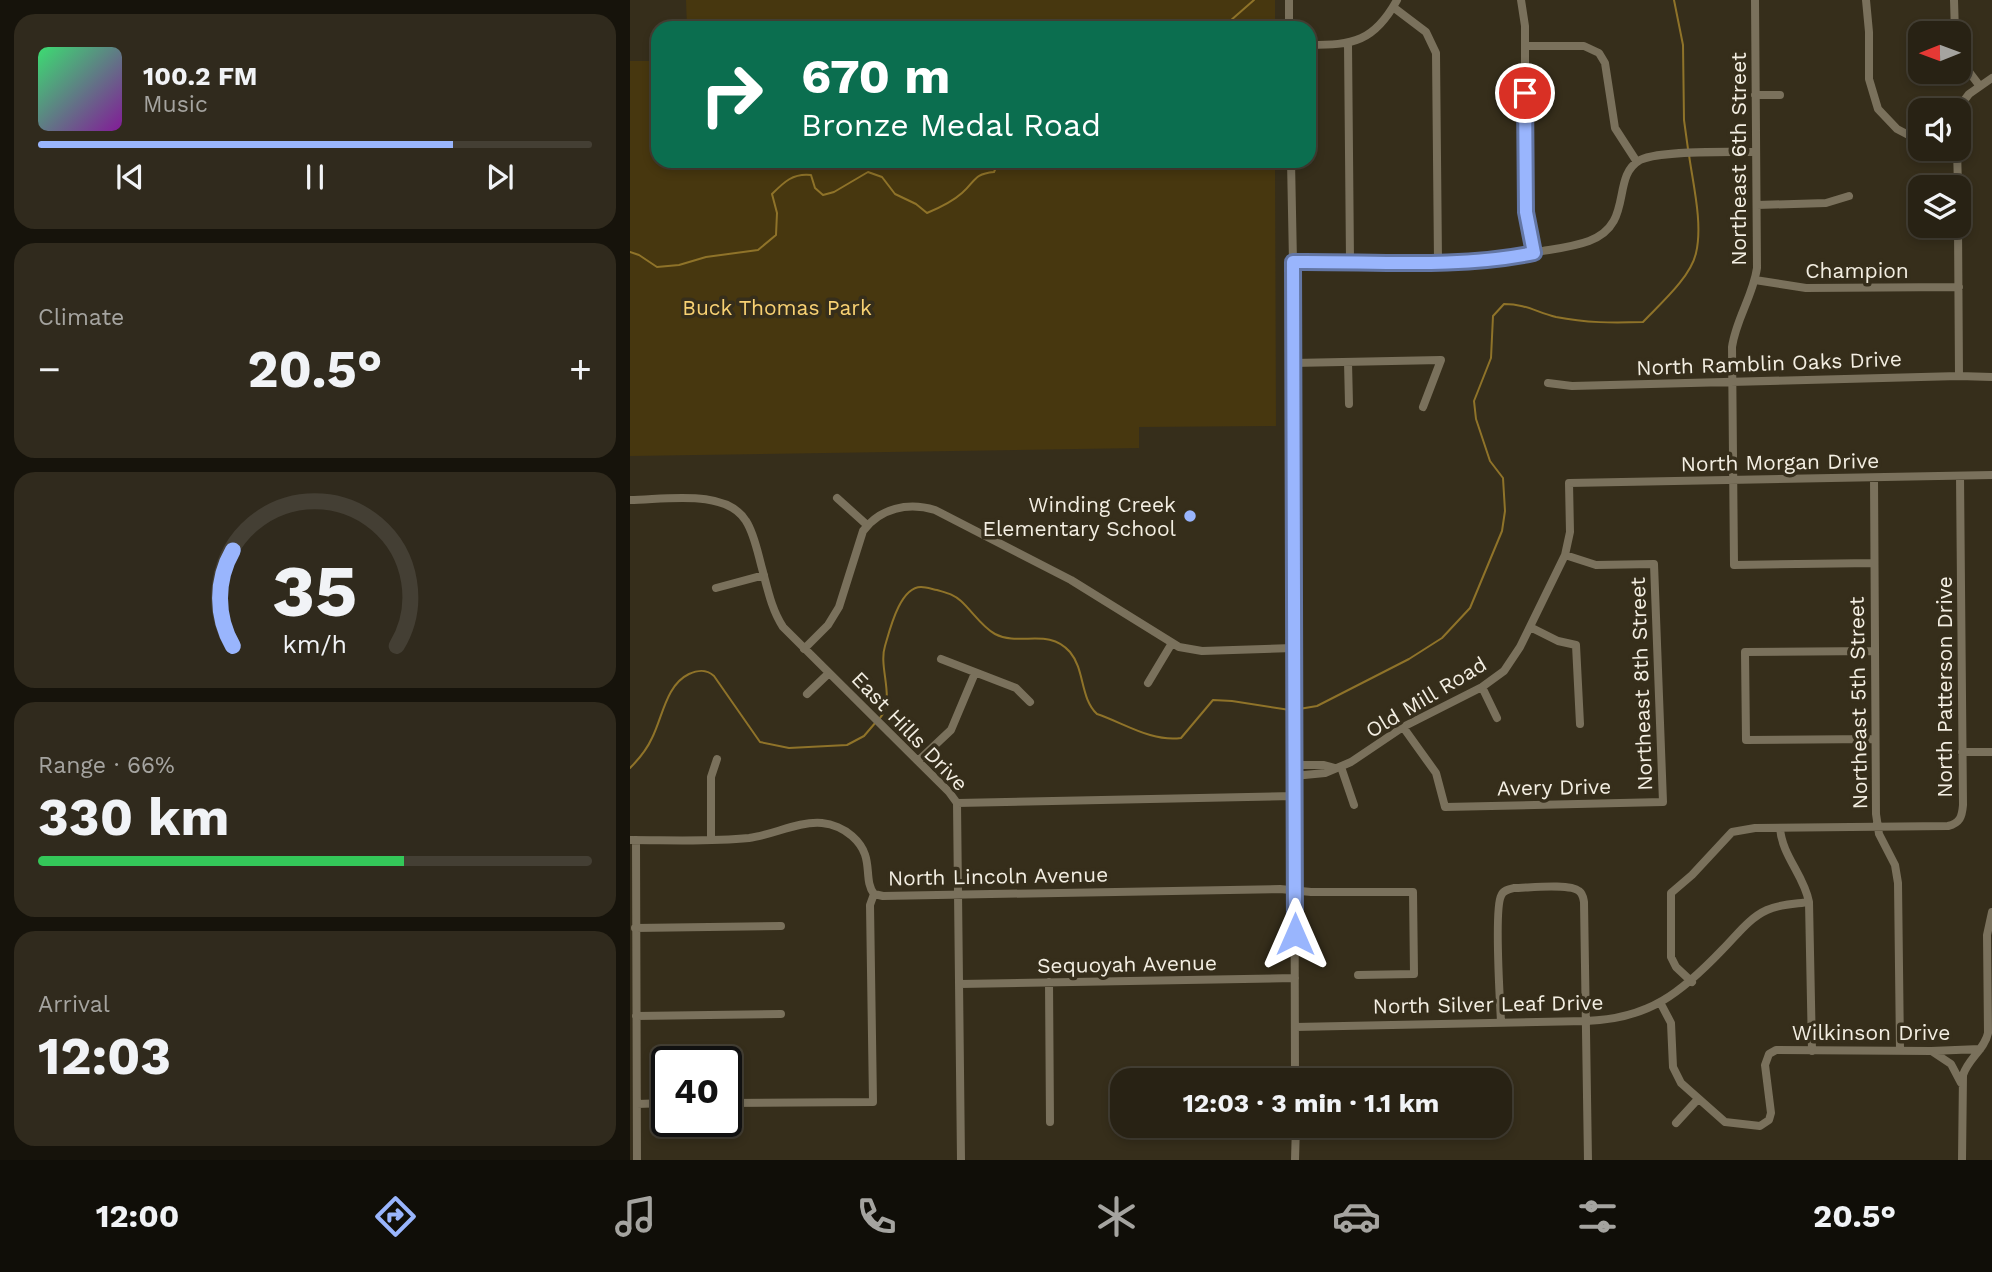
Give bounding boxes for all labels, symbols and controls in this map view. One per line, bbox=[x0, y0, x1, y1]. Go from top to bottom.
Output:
north arrow bbox=[1908, 21, 1970, 84]
map controls bbox=[1908, 21, 1971, 238]
text: 670 m bbox=[801, 47, 950, 105]
icon: right bbox=[686, 49, 777, 140]
street label: Northeast 6th Street bbox=[1726, 52, 1751, 266]
text: 100.2 FM bbox=[143, 61, 258, 91]
pin bbox=[1495, 63, 1555, 123]
icon: arrive bbox=[1506, 74, 1544, 112]
text: Music bbox=[143, 91, 208, 118]
button: sound bbox=[1908, 98, 1971, 161]
text: Bronze Medal Road bbox=[801, 106, 1101, 144]
icon: previous bbox=[111, 158, 149, 196]
icon: pause bbox=[296, 158, 334, 196]
icon: next bbox=[481, 158, 519, 196]
button: layers bbox=[1908, 175, 1971, 238]
street label: Champion bbox=[1805, 258, 1909, 283]
park label: Buck Thomas Park bbox=[682, 295, 872, 320]
text: Climate bbox=[38, 304, 124, 331]
text: 20.5° bbox=[247, 339, 383, 400]
street label: North Ramblin Oaks Drive bbox=[1636, 346, 1902, 380]
text: − bbox=[38, 347, 61, 391]
text: + bbox=[569, 347, 592, 391]
street label: North Morgan Drive bbox=[1680, 448, 1880, 476]
place label: Winding Creek Elementary School bbox=[983, 492, 1177, 541]
marker: Winding Creek Elementary School bbox=[1182, 508, 1198, 524]
text: 35 bbox=[272, 548, 358, 634]
street label: North Patterson Drive bbox=[1932, 576, 1957, 798]
street label: Northeast 8th Street bbox=[1625, 577, 1657, 791]
street label: Northeast 5th Street bbox=[1844, 596, 1872, 810]
text: km/h bbox=[283, 630, 347, 659]
street label: Old Mill Road bbox=[1361, 651, 1491, 743]
street label: East Hills Drive bbox=[847, 666, 973, 796]
text: Range · 66% bbox=[38, 752, 175, 779]
street label: Avery Drive bbox=[1497, 774, 1611, 800]
text: 330 km bbox=[38, 787, 229, 848]
street label: North Lincoln Avenue bbox=[888, 862, 1108, 890]
position arrow bbox=[1258, 897, 1332, 971]
street label: Sequoyah Avenue bbox=[1037, 950, 1217, 978]
street label: North Silver Leaf Drive bbox=[1372, 989, 1604, 1019]
text: Arrival bbox=[38, 991, 110, 1018]
street label: Wilkinson Drive bbox=[1792, 1020, 1950, 1045]
text: 12:03 bbox=[38, 1026, 171, 1087]
speed limit sign: 40 bbox=[651, 1046, 742, 1137]
text: 12:03 · 3 min · 1.1 km bbox=[1183, 1088, 1439, 1118]
icon: directions bbox=[371, 1192, 420, 1241]
icon: music bbox=[611, 1192, 660, 1241]
icon: phone bbox=[852, 1192, 901, 1241]
icon: climate bbox=[1092, 1192, 1141, 1241]
icon: car bbox=[1332, 1192, 1381, 1241]
icon: filters bbox=[1573, 1192, 1622, 1241]
text: 12:00 bbox=[96, 1197, 179, 1235]
text: 20.5° bbox=[1813, 1197, 1896, 1235]

